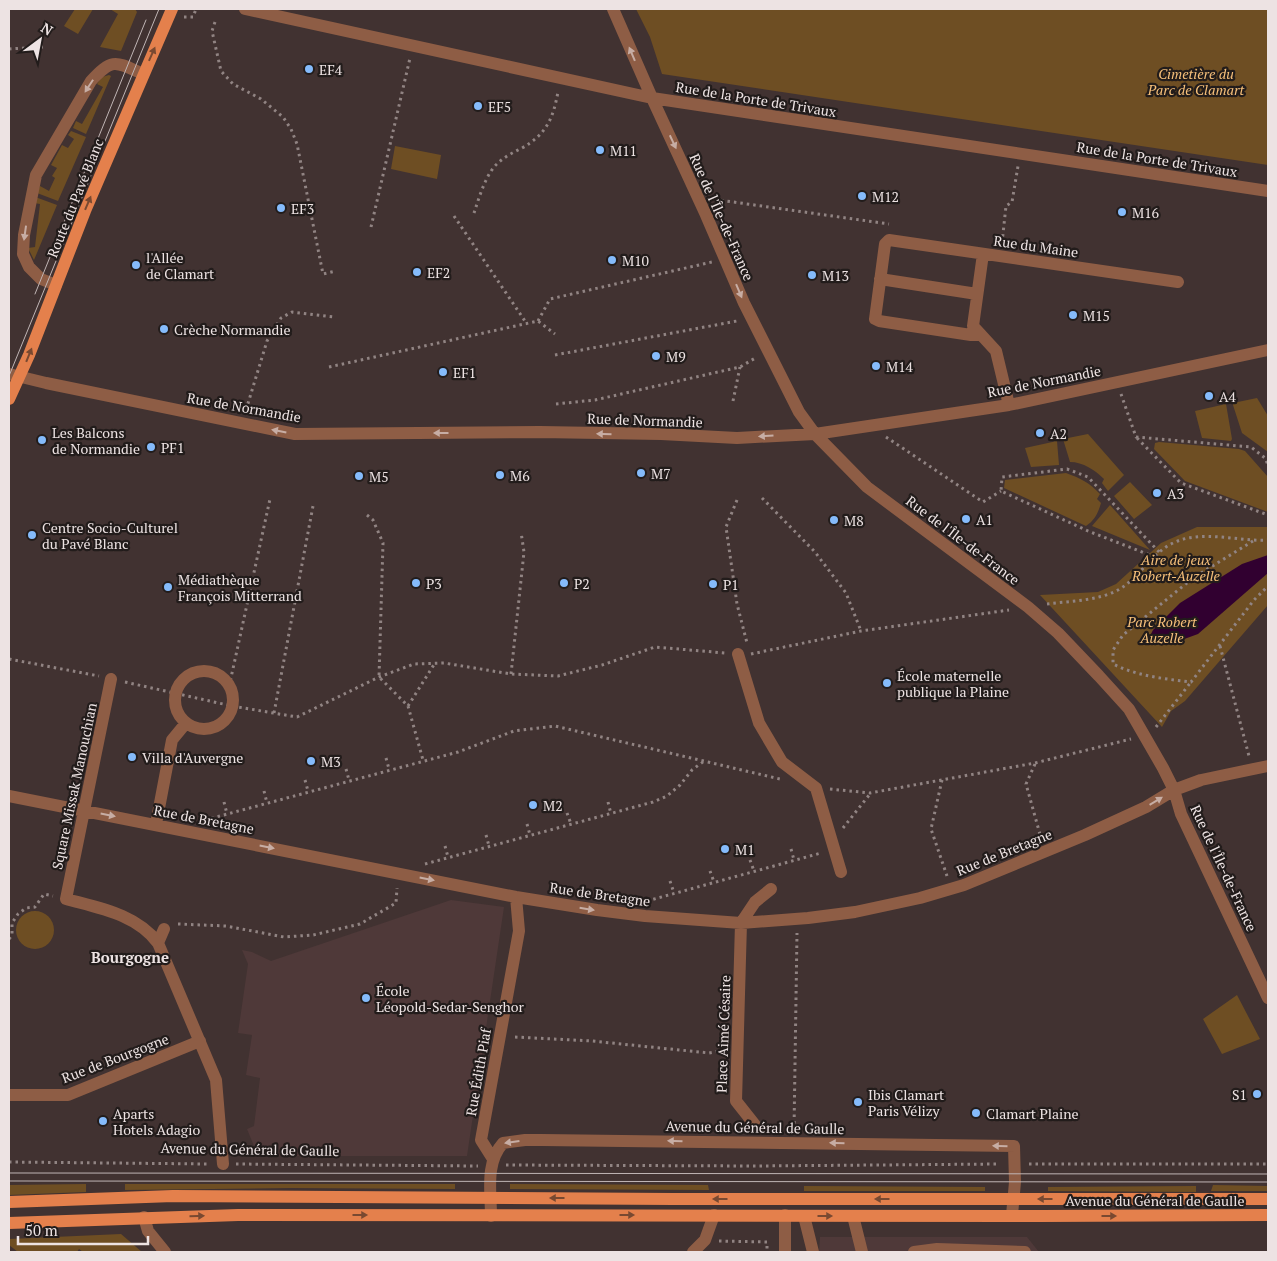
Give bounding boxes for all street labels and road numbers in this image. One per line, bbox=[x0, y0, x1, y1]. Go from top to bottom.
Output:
street label: Rue de la Porte de Trivaux bbox=[674, 77, 838, 121]
street label: Route du Pavé Blanc bbox=[42, 136, 108, 260]
street label: Rue de la Porte de Trivaux bbox=[1075, 137, 1239, 181]
street label: Rue de l'Île-de-France bbox=[685, 150, 759, 284]
street label: Rue du Maine bbox=[992, 231, 1080, 261]
street label: Rue de Normandie bbox=[986, 361, 1102, 401]
street label: Rue de Normandie bbox=[185, 388, 303, 426]
street label: Rue de Normandie bbox=[587, 408, 703, 432]
street label: Rue de l'Île-de-France bbox=[902, 491, 1024, 589]
street label: Square Missak Manouchian bbox=[47, 700, 101, 871]
street label: Rue de Bretagne bbox=[152, 800, 256, 838]
street label: Rue de l'Île-de-France bbox=[1186, 802, 1262, 934]
street label: Rue de Bretagne bbox=[953, 824, 1055, 880]
street label: Rue de Bretagne bbox=[548, 878, 652, 910]
street label: Place Aimé Césaire bbox=[711, 975, 735, 1093]
street label: Rue Édith Piaf bbox=[461, 1025, 495, 1117]
street label: Rue de Bourgogne bbox=[59, 1029, 171, 1087]
street label: Avenue du Général de Gaulle bbox=[665, 1116, 845, 1138]
street label: Avenue du Général de Gaulle bbox=[160, 1138, 340, 1160]
street label: Avenue du Général de Gaulle bbox=[1066, 1191, 1244, 1210]

